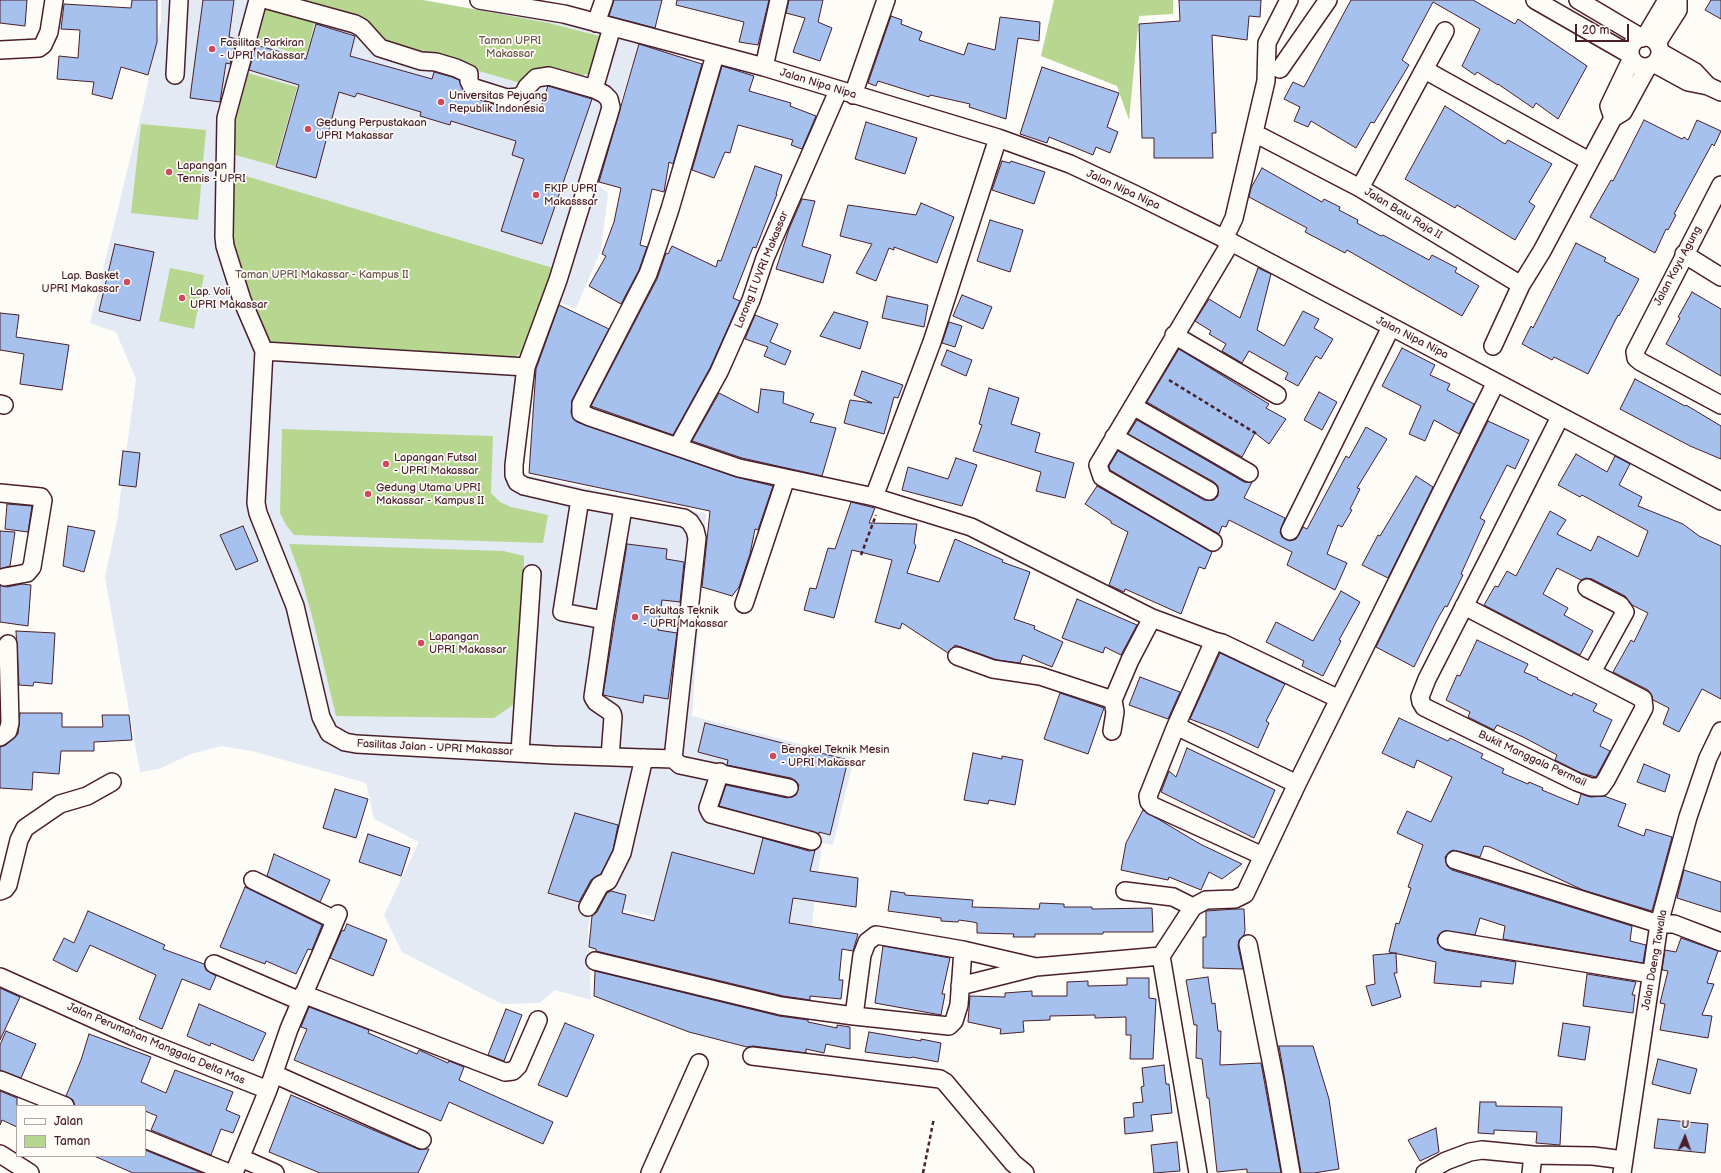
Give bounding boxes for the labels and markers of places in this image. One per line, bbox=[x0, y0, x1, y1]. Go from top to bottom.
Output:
place label: Fasilitas Parkiran - UPRI Makassar bbox=[220, 36, 304, 62]
marker: Fasilitas Parkiran - UPRI Makassar bbox=[207, 44, 217, 54]
place label: Universitas Pejuang Republik Indonesia bbox=[449, 89, 547, 115]
marker: Universitas Pejuang Republik Indonesia bbox=[436, 97, 446, 107]
place label: Gedung Perpustakaan UPRI Makassar bbox=[316, 116, 427, 142]
marker: Gedung Perpustakaan UPRI Makassar bbox=[303, 124, 313, 134]
place label: Lapangan Tennis - UPRI bbox=[177, 159, 246, 185]
marker: Lapangan Tennis - UPRI bbox=[164, 167, 174, 177]
place label: FKIP UPRI Makasssar bbox=[544, 182, 598, 208]
marker: FKIP UPRI Makasssar bbox=[531, 190, 541, 200]
place label: Lap. Basket UPRI Makassar bbox=[42, 269, 119, 295]
marker: Lap. Basket UPRI Makassar bbox=[122, 277, 132, 287]
place label: Lap. Voli UPRI Makassar bbox=[190, 285, 267, 311]
marker: Lap. Voli UPRI Makassar bbox=[177, 293, 187, 303]
place label: Lapangan Futsal - UPRI Makassar bbox=[394, 451, 478, 477]
marker: Lapangan Futsal - UPRI Makassar bbox=[381, 459, 391, 469]
place label: Gedung Utama UPRI Makassar - Kampus II bbox=[376, 481, 484, 507]
marker: Gedung Utama UPRI Makassar - Kampus II bbox=[363, 489, 373, 499]
place label: Fakultas Teknik - UPRI Makassar bbox=[643, 604, 727, 630]
marker: Fakultas Teknik - UPRI Makassar bbox=[630, 612, 640, 622]
place label: Lapangan UPRI Makassar bbox=[429, 630, 506, 656]
marker: Lapangan UPRI Makassar bbox=[416, 638, 426, 648]
place label: Bengkel Teknik Mesin - UPRI Makassar bbox=[781, 743, 890, 769]
marker: Bengkel Teknik Mesin - UPRI Makassar bbox=[768, 751, 778, 761]

